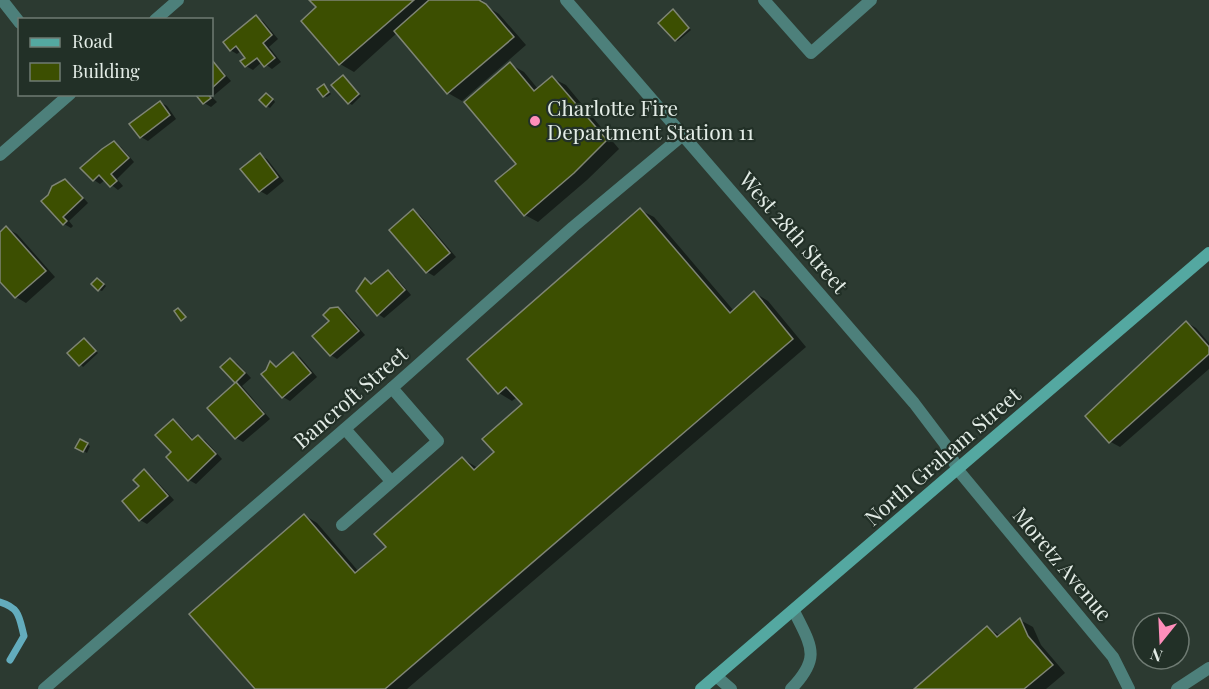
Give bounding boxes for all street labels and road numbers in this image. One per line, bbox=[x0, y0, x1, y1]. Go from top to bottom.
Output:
street label: West 28th Street bbox=[733, 164, 855, 299]
street label: Bancroft Street bbox=[287, 339, 413, 454]
street label: North Graham Street bbox=[858, 380, 1026, 531]
street label: Moretz Avenue bbox=[1008, 501, 1119, 626]

